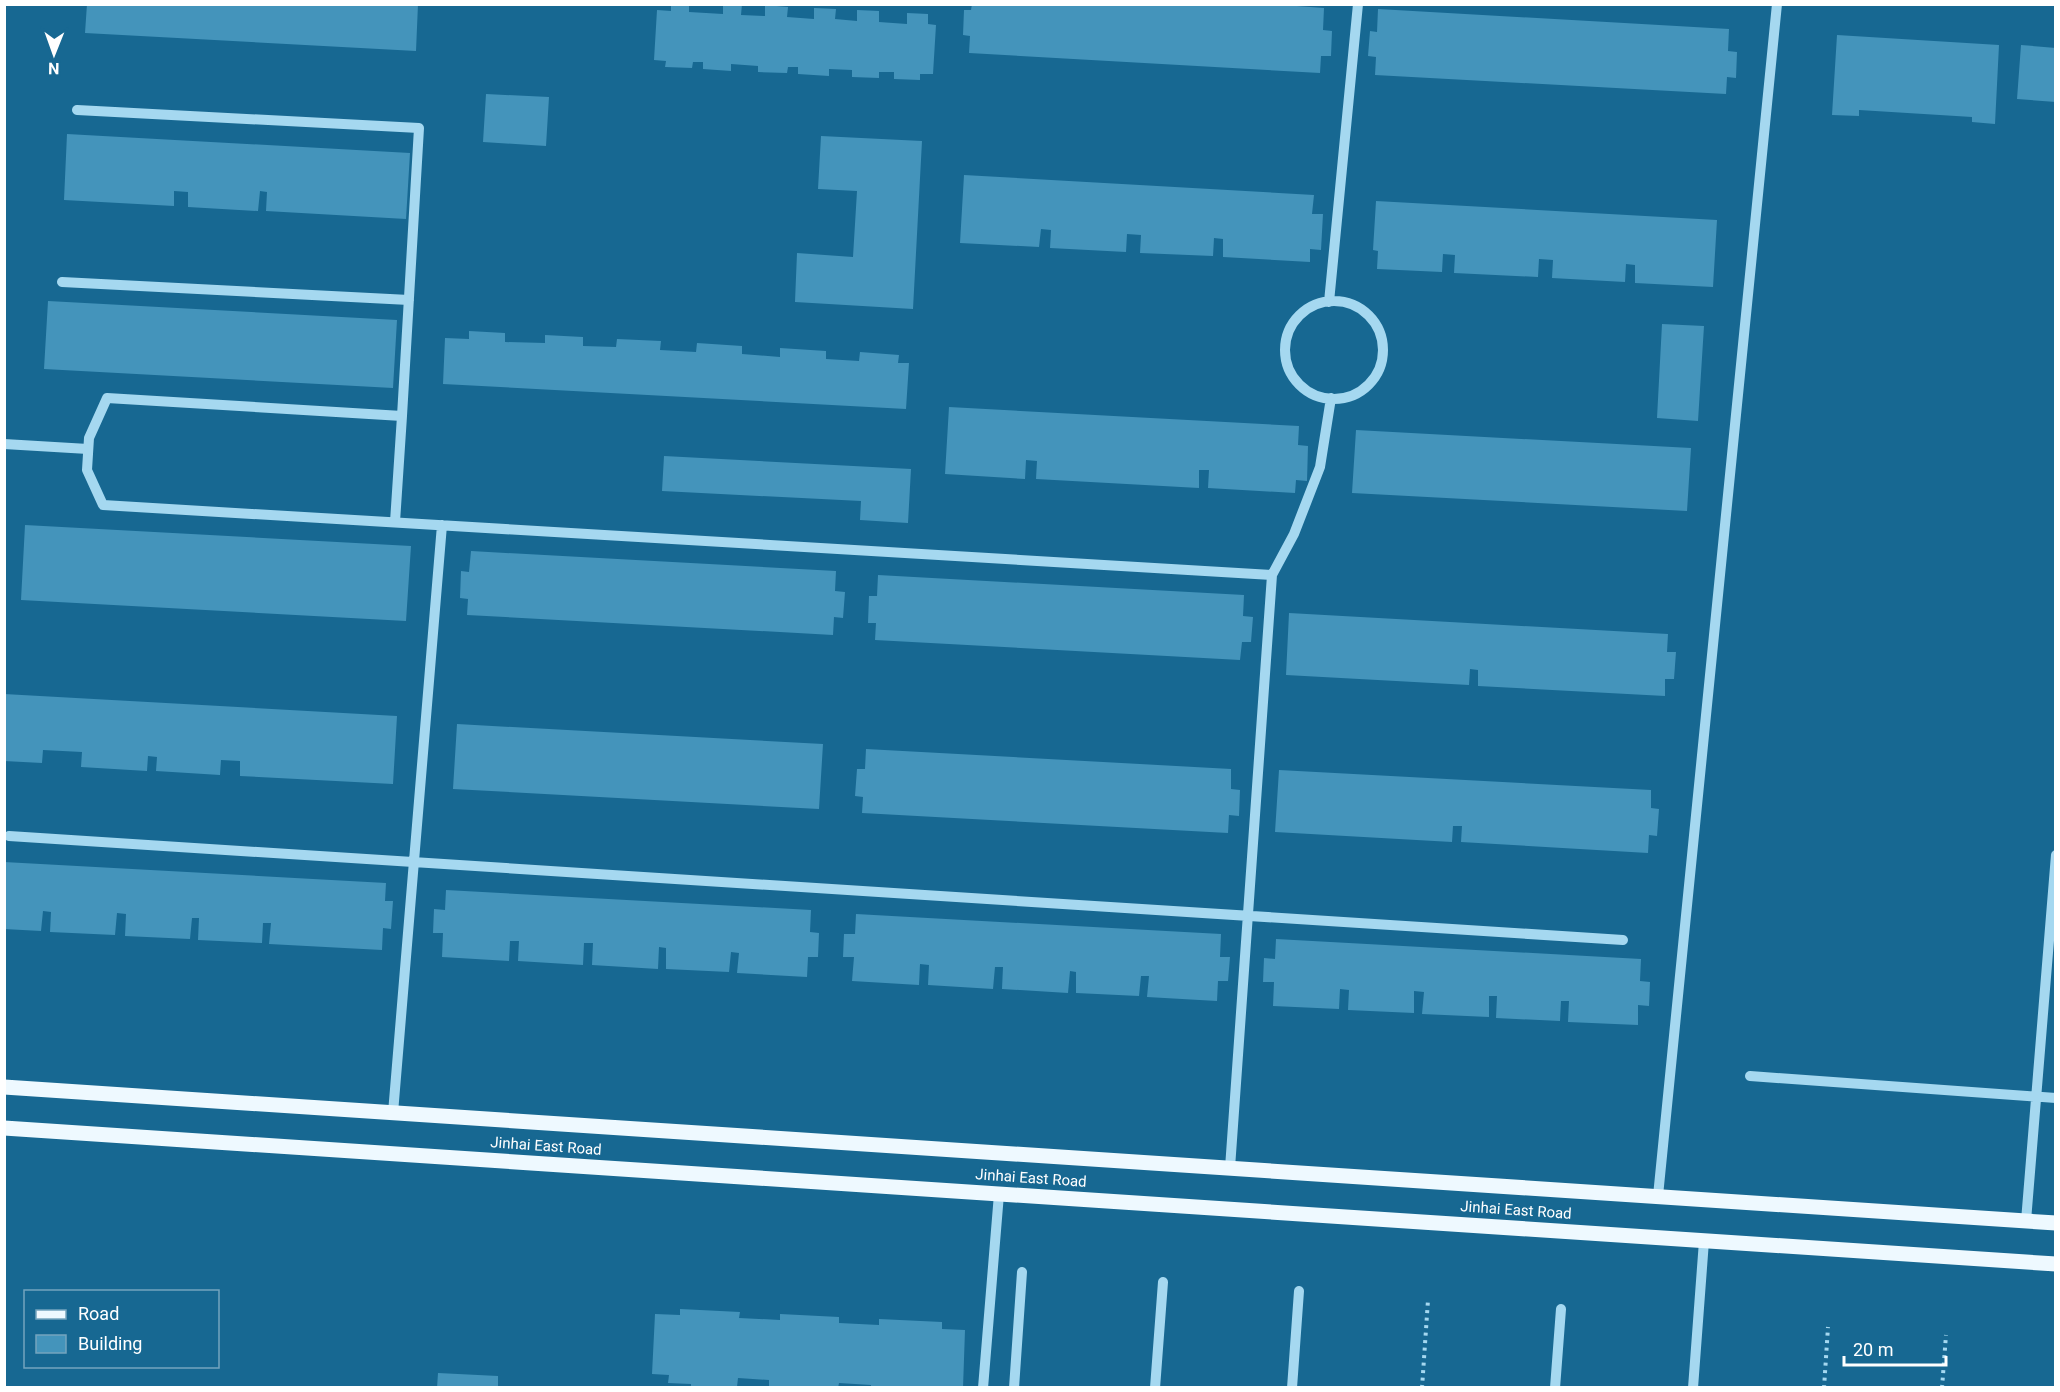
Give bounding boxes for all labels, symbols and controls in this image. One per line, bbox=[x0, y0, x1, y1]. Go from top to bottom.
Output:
north arrow bbox=[24, 24, 84, 84]
text: N bbox=[48, 59, 60, 78]
street label: Jinhai East Road bbox=[490, 1133, 602, 1159]
street label: Jinhai East Road bbox=[975, 1165, 1087, 1191]
street label: Jinhai East Road bbox=[1460, 1197, 1572, 1223]
legend bbox=[24, 1290, 219, 1368]
text: Road bbox=[78, 1303, 119, 1324]
scale bar bbox=[1844, 1329, 1946, 1367]
text: Building bbox=[78, 1333, 142, 1354]
text: 20 m bbox=[1853, 1339, 1893, 1360]

